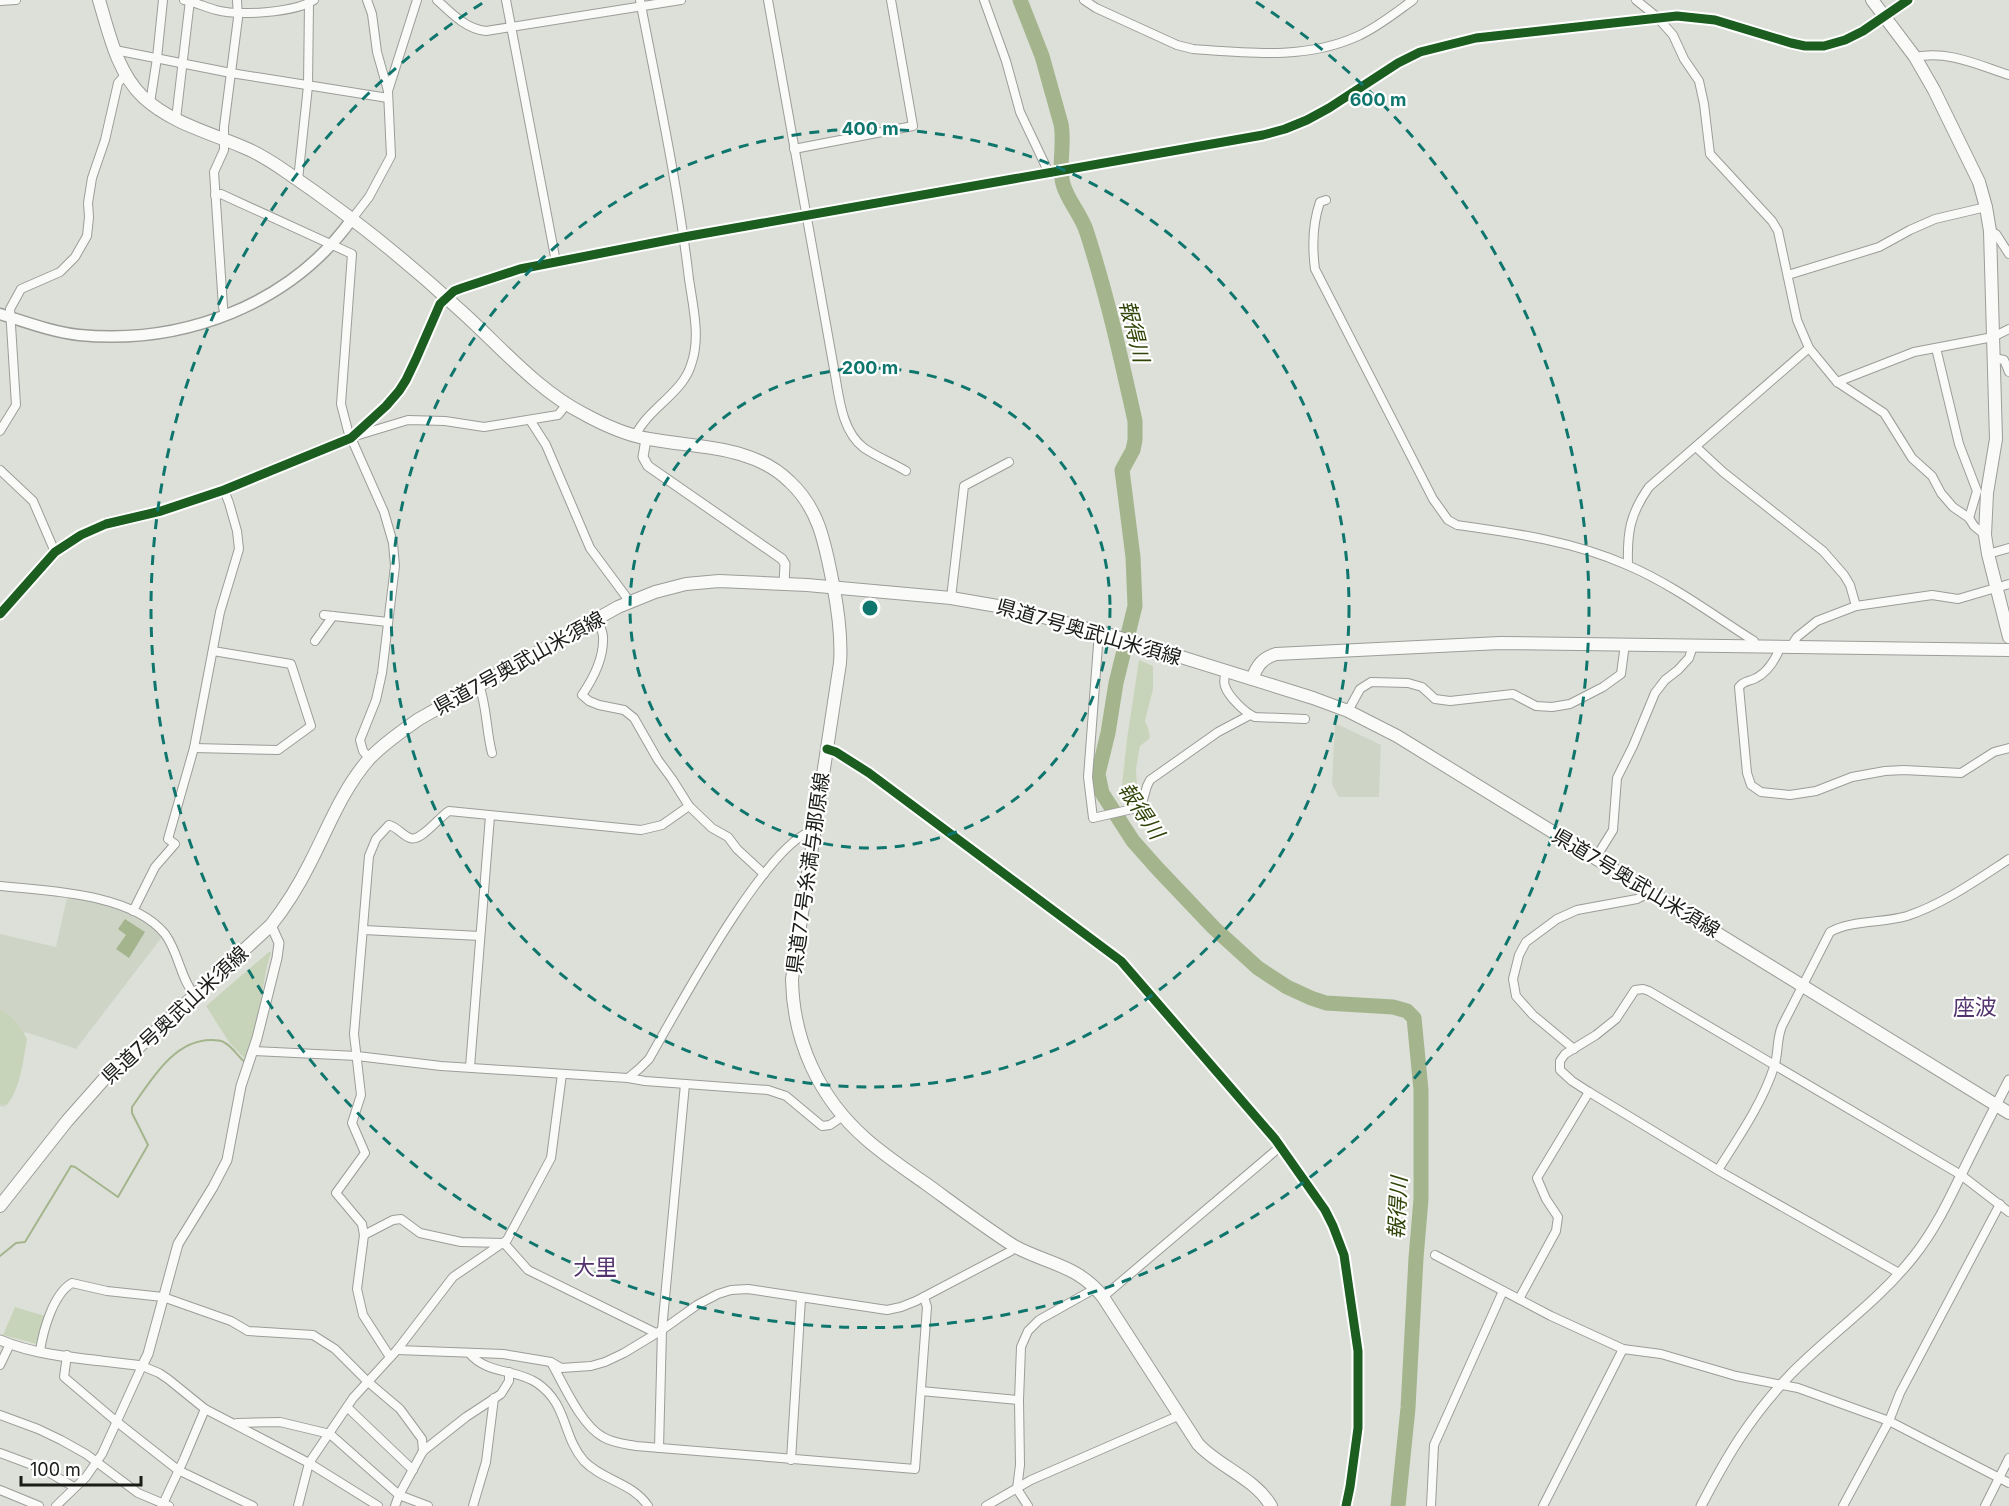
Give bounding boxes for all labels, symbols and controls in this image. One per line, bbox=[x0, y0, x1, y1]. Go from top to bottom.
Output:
text: 600 m bbox=[1350, 89, 1406, 110]
text: 400 m bbox=[841, 118, 899, 139]
water label: 報得川 bbox=[1115, 297, 1155, 366]
text: 200 m bbox=[842, 357, 898, 378]
street label: 県道7号奥武山米須線 bbox=[994, 594, 1184, 670]
centre of rings bbox=[860, 598, 880, 618]
street label: 県道7号奥武山米須線 bbox=[430, 606, 608, 720]
street label: 県道77号糸満与那原線 bbox=[782, 771, 834, 975]
water label: 報得川 bbox=[1113, 778, 1171, 845]
street label: 県道7号奥武山米須線 bbox=[1548, 823, 1724, 943]
street label: 県道7号奥武山米須線 bbox=[97, 941, 253, 1089]
district label: 座波 bbox=[1953, 994, 1997, 1020]
water label: 報得川 bbox=[1383, 1174, 1412, 1240]
district label: 大里 bbox=[573, 1254, 617, 1280]
scale bar bbox=[21, 1449, 141, 1487]
text: 100 m bbox=[30, 1459, 81, 1480]

